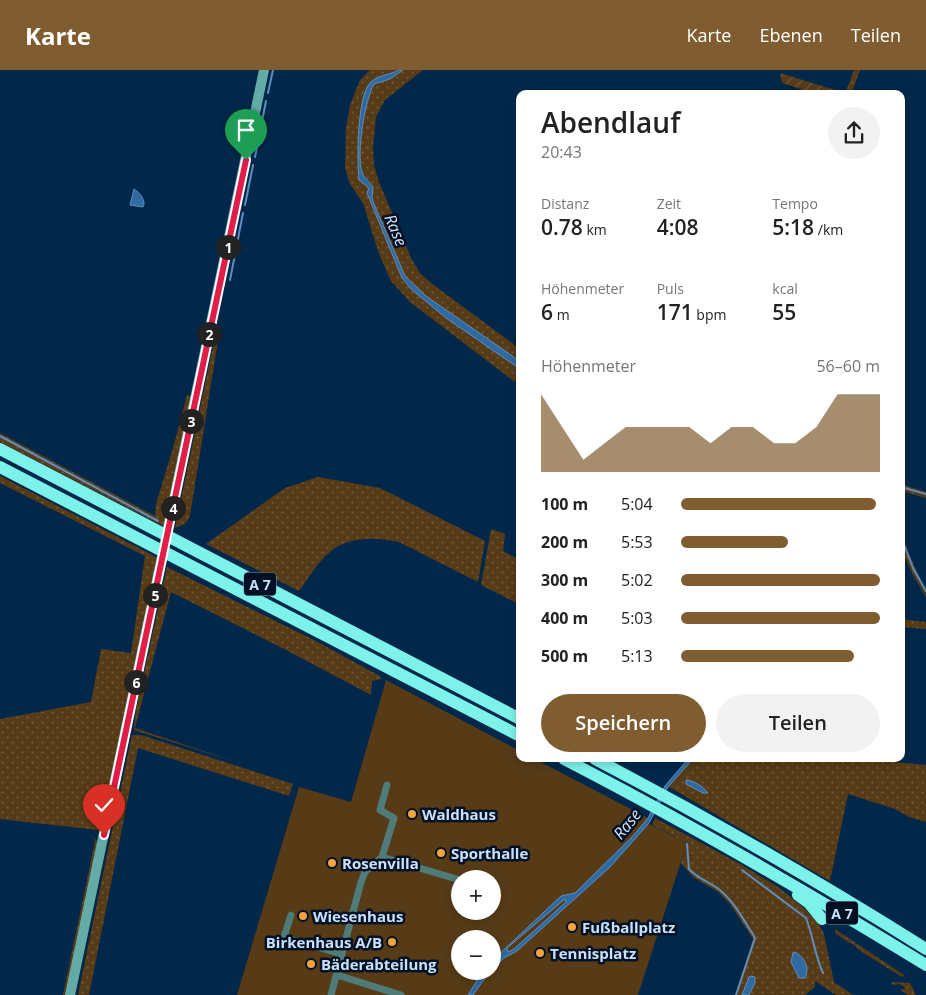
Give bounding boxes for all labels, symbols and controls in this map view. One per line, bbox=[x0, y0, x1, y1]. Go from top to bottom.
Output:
text: Karte bbox=[25, 19, 91, 52]
text: Karte bbox=[687, 23, 731, 47]
text: Ebenen bbox=[759, 23, 823, 47]
text: Teilen bbox=[851, 23, 901, 47]
text: Abendlauf bbox=[541, 103, 680, 141]
button: share bbox=[828, 107, 880, 159]
pin bbox=[225, 109, 267, 160]
icon: arrive bbox=[232, 116, 260, 144]
text: 20:43 bbox=[541, 141, 582, 163]
text: Distanz bbox=[541, 194, 589, 213]
text: Zeit bbox=[657, 194, 681, 213]
text: Tempo bbox=[772, 194, 818, 213]
water label: Rase bbox=[379, 210, 413, 250]
text: 0.78 bbox=[541, 213, 583, 241]
text: 4:08 bbox=[657, 213, 698, 241]
text: 5:18 bbox=[772, 213, 814, 241]
text: km bbox=[583, 220, 607, 239]
text: /km bbox=[814, 220, 843, 239]
pin: 1 bbox=[216, 234, 240, 260]
text: 1 bbox=[224, 238, 233, 257]
text: Höhenmeter bbox=[541, 279, 624, 298]
text: Puls bbox=[657, 279, 684, 298]
text: kcal bbox=[772, 279, 798, 298]
text: 6 bbox=[541, 298, 553, 326]
text: 171 bbox=[657, 298, 693, 326]
text: 55 bbox=[772, 298, 796, 326]
text: m bbox=[553, 305, 570, 324]
text: bpm bbox=[693, 305, 726, 324]
pin: 2 bbox=[196, 322, 222, 346]
text: 2 bbox=[205, 325, 214, 344]
text: Höhenmeter bbox=[541, 355, 636, 377]
text: 56–60 m bbox=[816, 355, 880, 377]
pin: 3 bbox=[178, 408, 204, 434]
text: 3 bbox=[187, 412, 196, 431]
text: 100 m bbox=[541, 493, 588, 515]
text: 5:04 bbox=[621, 493, 653, 515]
pin: 4 bbox=[160, 496, 186, 520]
text: 4 bbox=[169, 499, 178, 518]
text: 200 m bbox=[541, 531, 588, 553]
text: 5:53 bbox=[621, 531, 653, 553]
text: 300 m bbox=[541, 569, 588, 591]
text: 5:02 bbox=[621, 569, 653, 591]
road number: A 7 bbox=[244, 572, 276, 596]
pin: 5 bbox=[142, 582, 168, 608]
text: 5 bbox=[151, 586, 160, 605]
text: 400 m bbox=[541, 607, 588, 629]
text: 5:03 bbox=[621, 607, 653, 629]
text: 500 m bbox=[541, 645, 588, 667]
text: 5:13 bbox=[621, 645, 653, 667]
pin: 6 bbox=[124, 670, 148, 694]
text: 6 bbox=[132, 673, 141, 692]
button: Speichern bbox=[541, 694, 706, 752]
button: Teilen bbox=[716, 694, 880, 752]
pin bbox=[83, 784, 125, 835]
icon: check bbox=[90, 791, 118, 819]
place label: Waldhaus bbox=[422, 804, 496, 824]
water label: Rase bbox=[608, 804, 646, 844]
marker: Waldhaus bbox=[406, 808, 418, 820]
place label: Sporthalle bbox=[451, 843, 528, 863]
marker: Sporthalle bbox=[435, 847, 447, 859]
place label: Rosenvilla bbox=[342, 853, 419, 873]
marker: Rosenvilla bbox=[326, 857, 338, 869]
map controls bbox=[451, 870, 501, 980]
button: + bbox=[451, 870, 501, 920]
road number: A 7 bbox=[826, 901, 858, 924]
place label: Wiesenhaus bbox=[313, 906, 403, 926]
marker: Wiesenhaus bbox=[297, 910, 309, 922]
place label: Fußballplatz bbox=[582, 917, 675, 937]
marker: Fußballplatz bbox=[566, 921, 578, 933]
button: − bbox=[451, 930, 501, 980]
place label: Birkenhaus A/B bbox=[266, 932, 382, 952]
marker: Birkenhaus A/B bbox=[386, 936, 398, 948]
place label: Tennisplatz bbox=[550, 943, 636, 963]
marker: Tennisplatz bbox=[534, 947, 546, 959]
place label: Bäderabteilung bbox=[321, 954, 437, 974]
marker: Bäderabteilung bbox=[305, 958, 317, 970]

